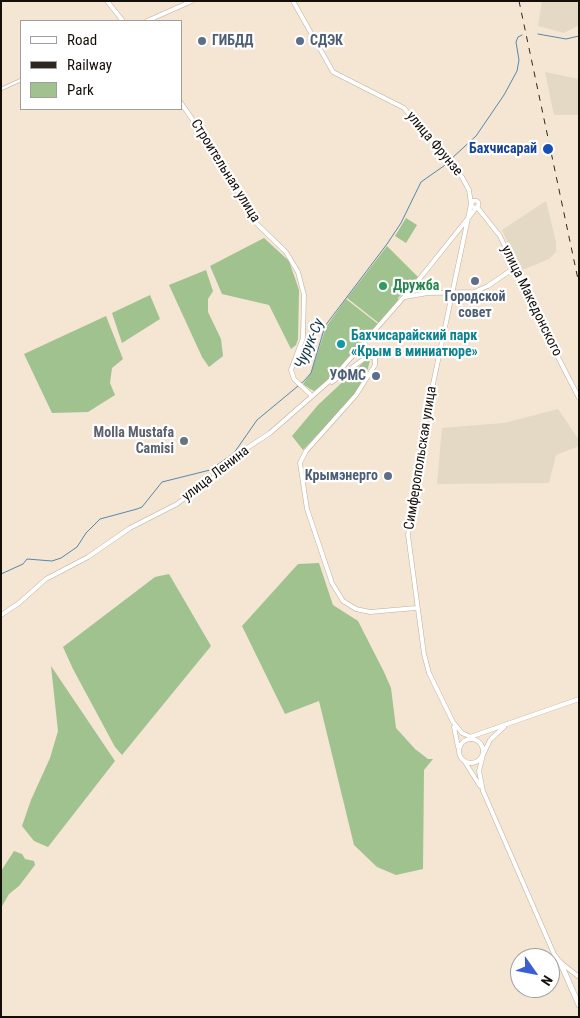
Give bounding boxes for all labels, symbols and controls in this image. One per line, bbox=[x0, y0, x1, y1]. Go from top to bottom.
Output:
legend bbox=[20, 20, 182, 110]
text: Road bbox=[67, 31, 97, 49]
place label: ГИБДД bbox=[212, 33, 253, 49]
place label: СДЭК bbox=[310, 33, 343, 49]
marker: ГИБДД bbox=[196, 35, 208, 47]
marker: СДЭК bbox=[294, 35, 306, 47]
text: Railway bbox=[67, 56, 112, 74]
text: Park bbox=[67, 81, 94, 99]
street label: улица Фрунзе bbox=[402, 108, 466, 180]
street label: Строительная улица bbox=[186, 116, 264, 226]
place label: Бахчисарай bbox=[469, 141, 537, 157]
marker: Бахчисарай bbox=[541, 142, 555, 156]
street label: улица Македонского bbox=[497, 243, 565, 359]
marker: Городской совет bbox=[469, 275, 481, 287]
place label: Дружба bbox=[393, 278, 439, 294]
marker: Дружба bbox=[377, 280, 389, 292]
place label: Городской совет bbox=[444, 289, 506, 322]
water label: Чурук-Су bbox=[291, 316, 329, 372]
place label: Бахчисарайский парк «Крым в миниатюре» bbox=[351, 328, 478, 361]
marker: Бахчисарайский парк «Крым в миниатюре» bbox=[335, 338, 347, 350]
place label: УФМС bbox=[330, 368, 366, 384]
marker: УФМС bbox=[370, 370, 382, 382]
street label: Симферопольская улица bbox=[401, 385, 441, 531]
place label: Molla Mustafa Camisi bbox=[94, 425, 174, 458]
marker: Molla Mustafa Camisi bbox=[178, 435, 190, 447]
street label: улица Ленина bbox=[179, 443, 253, 505]
place label: Крымэнерго bbox=[305, 468, 378, 484]
marker: Крымэнерго bbox=[382, 470, 394, 482]
north arrow bbox=[510, 948, 560, 998]
text: N bbox=[538, 973, 556, 989]

